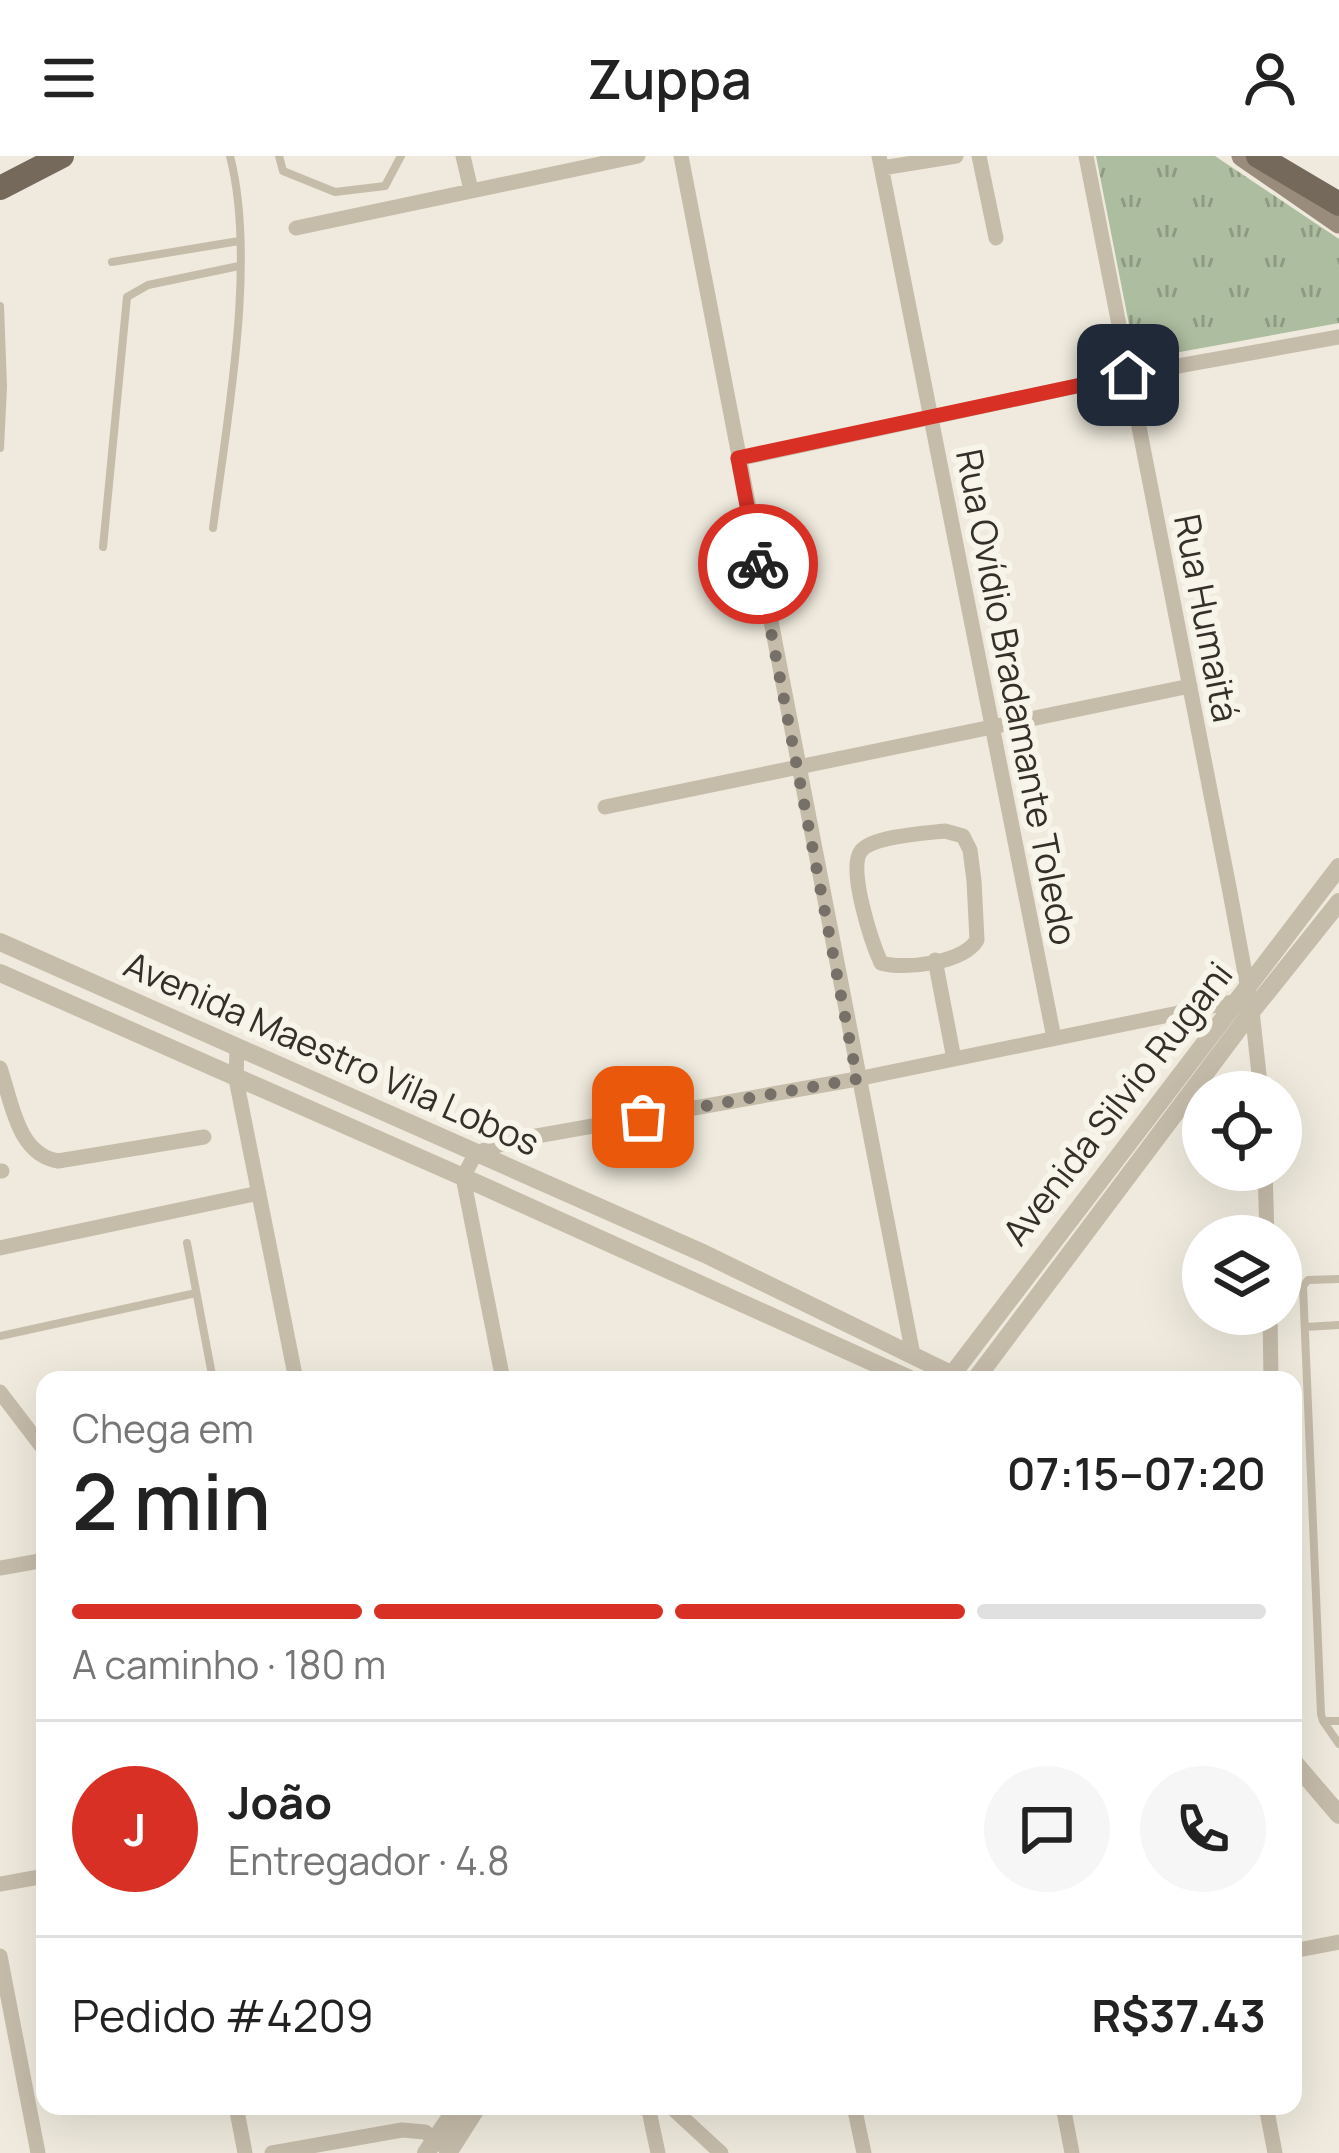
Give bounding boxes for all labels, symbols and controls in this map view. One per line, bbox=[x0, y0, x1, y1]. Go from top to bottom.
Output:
text: Zuppa bbox=[587, 41, 752, 115]
icon: menu bbox=[36, 45, 102, 111]
icon: person bbox=[1237, 45, 1303, 111]
pin bbox=[1077, 324, 1179, 426]
icon: home bbox=[1095, 342, 1161, 408]
street label: Rua Ovídio Bradamante Toledo bbox=[945, 445, 1089, 949]
courier bbox=[698, 504, 818, 624]
street label: Rua Humaitá bbox=[1163, 510, 1251, 726]
icon: bike bbox=[725, 531, 791, 597]
street label: Avenida Maestro Vila Lobos bbox=[117, 939, 547, 1167]
street label: Avenida Silvio Rugani bbox=[991, 951, 1243, 1255]
pin bbox=[592, 1066, 694, 1168]
map controls bbox=[1182, 1071, 1302, 1335]
button: locate bbox=[1182, 1071, 1302, 1191]
icon: bag bbox=[610, 1084, 676, 1150]
button: layers bbox=[1182, 1215, 1302, 1335]
text: Chega em bbox=[72, 1401, 254, 1455]
text: 07:15–07:20 bbox=[1007, 1442, 1266, 1504]
text: 2 min bbox=[72, 1447, 271, 1553]
text: A caminho · 180 m bbox=[72, 1637, 386, 1691]
button: chat bbox=[984, 1766, 1110, 1892]
button: phone bbox=[1140, 1766, 1266, 1892]
text: João bbox=[228, 1771, 332, 1833]
text: J bbox=[124, 1798, 146, 1860]
text: Entregador · 4.8 bbox=[228, 1833, 510, 1887]
text: Pedido #4209 bbox=[72, 1984, 374, 2046]
text: R$37.43 bbox=[1091, 1984, 1266, 2046]

